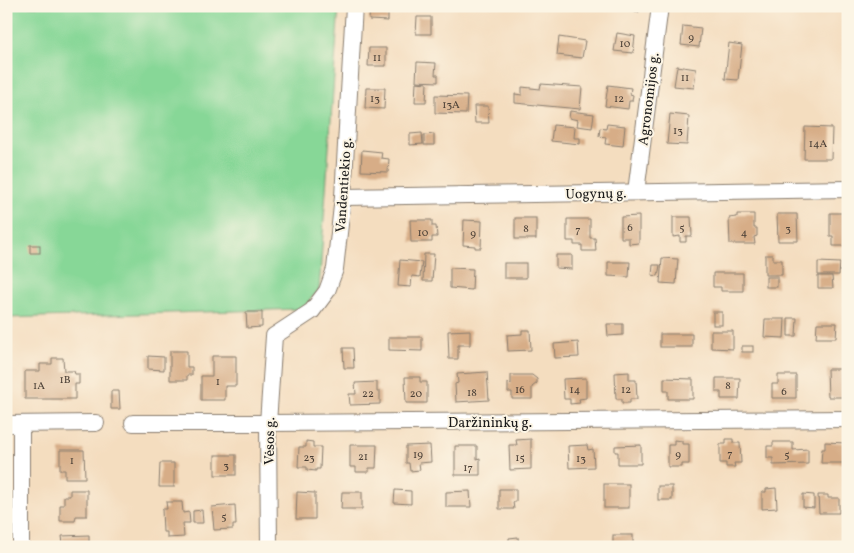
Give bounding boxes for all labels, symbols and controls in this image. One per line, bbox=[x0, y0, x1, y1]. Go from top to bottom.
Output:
house number: 9 bbox=[688, 31, 694, 46]
house number: 10 bbox=[620, 37, 631, 52]
house number: 11 bbox=[373, 51, 381, 66]
street label: Agronomijos g. bbox=[634, 52, 665, 147]
house number: 11 bbox=[681, 71, 689, 86]
house number: 13 bbox=[370, 92, 380, 107]
house number: 12 bbox=[614, 92, 624, 107]
house number: 13A bbox=[442, 98, 460, 113]
house number: 13 bbox=[673, 124, 683, 139]
street label: Vandentiekio g. bbox=[332, 137, 357, 233]
house number: 14A bbox=[809, 137, 828, 152]
street label: Uogynų g. bbox=[565, 184, 627, 205]
house number: 6 bbox=[627, 221, 633, 236]
house number: 5 bbox=[679, 221, 685, 236]
house number: 8 bbox=[523, 222, 529, 237]
house number: 3 bbox=[785, 222, 791, 237]
house number: 7 bbox=[575, 223, 581, 238]
house number: 10 bbox=[418, 226, 429, 241]
house number: 4 bbox=[741, 226, 748, 241]
house number: 9 bbox=[470, 227, 476, 242]
house number: 1B bbox=[59, 373, 71, 388]
house number: 1 bbox=[216, 375, 220, 390]
house number: 1A bbox=[33, 379, 45, 394]
house number: 8 bbox=[725, 379, 731, 394]
house number: 16 bbox=[515, 383, 525, 398]
house number: 14 bbox=[570, 383, 581, 398]
house number: 12 bbox=[621, 383, 631, 398]
house number: 6 bbox=[781, 385, 787, 400]
house number: 18 bbox=[467, 386, 477, 401]
house number: 22 bbox=[362, 387, 374, 402]
house number: 20 bbox=[410, 387, 423, 402]
street label: Daržininkų g. bbox=[448, 414, 532, 433]
street label: Vėsos g. bbox=[261, 417, 280, 465]
house number: 7 bbox=[727, 447, 733, 462]
house number: 19 bbox=[413, 448, 423, 463]
house number: 9 bbox=[675, 448, 681, 463]
house number: 5 bbox=[784, 448, 790, 463]
house number: 21 bbox=[358, 450, 368, 465]
house number: 23 bbox=[303, 451, 315, 466]
house number: 15 bbox=[515, 451, 525, 466]
house number: 13 bbox=[576, 452, 586, 467]
house number: 1 bbox=[70, 454, 74, 469]
house number: 3 bbox=[223, 459, 229, 474]
house number: 17 bbox=[463, 461, 473, 476]
house number: 5 bbox=[221, 510, 227, 525]

